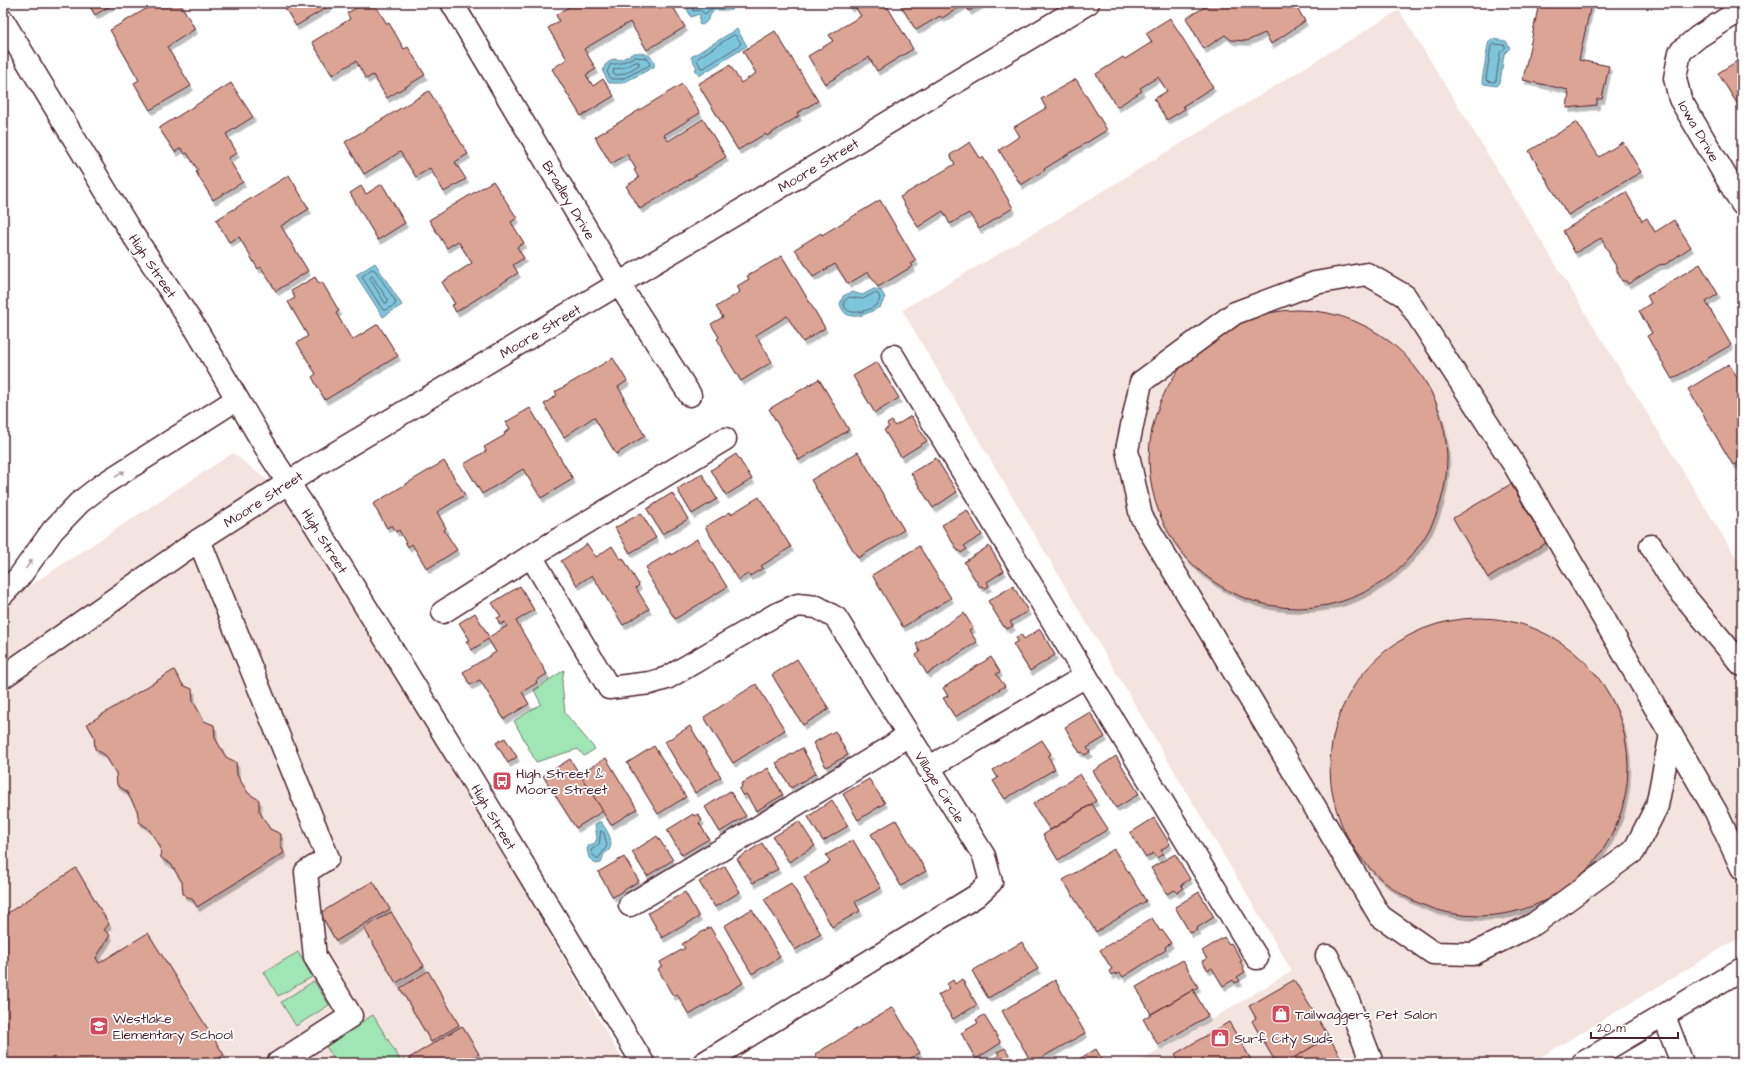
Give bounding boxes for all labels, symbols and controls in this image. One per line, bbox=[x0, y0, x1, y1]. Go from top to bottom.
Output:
street label: Iowa Drive bbox=[1673, 97, 1724, 166]
street label: Moore Street bbox=[774, 134, 863, 198]
street label: Bradley Drive bbox=[537, 157, 600, 244]
street label: High Street bbox=[123, 230, 181, 303]
street label: Moore Street bbox=[496, 300, 585, 364]
street label: Moore Street bbox=[220, 466, 308, 533]
one-way arrow bbox=[114, 470, 126, 477]
street label: High Street bbox=[296, 505, 352, 578]
one-way arrow bbox=[25, 559, 33, 570]
street label: Village Circle bbox=[909, 748, 969, 828]
place label: High Street & Moore Street bbox=[516, 764, 608, 800]
bus stop icon: High Street & Moore Street bbox=[491, 770, 513, 792]
street label: High Street bbox=[466, 781, 521, 854]
shop icon: Tailwaggers Pet Salon bbox=[1270, 1003, 1292, 1025]
place label: Tailwaggers Pet Salon bbox=[1295, 1005, 1437, 1025]
place label: Westlake Elementary School bbox=[113, 1009, 233, 1045]
scale bar bbox=[1591, 1014, 1678, 1040]
school or university icon: Westlake Elementary School bbox=[88, 1015, 110, 1037]
text: 20 m bbox=[1597, 1020, 1626, 1037]
shop icon: Surf City Suds bbox=[1209, 1027, 1231, 1049]
place label: Surf City Suds bbox=[1234, 1029, 1333, 1049]

